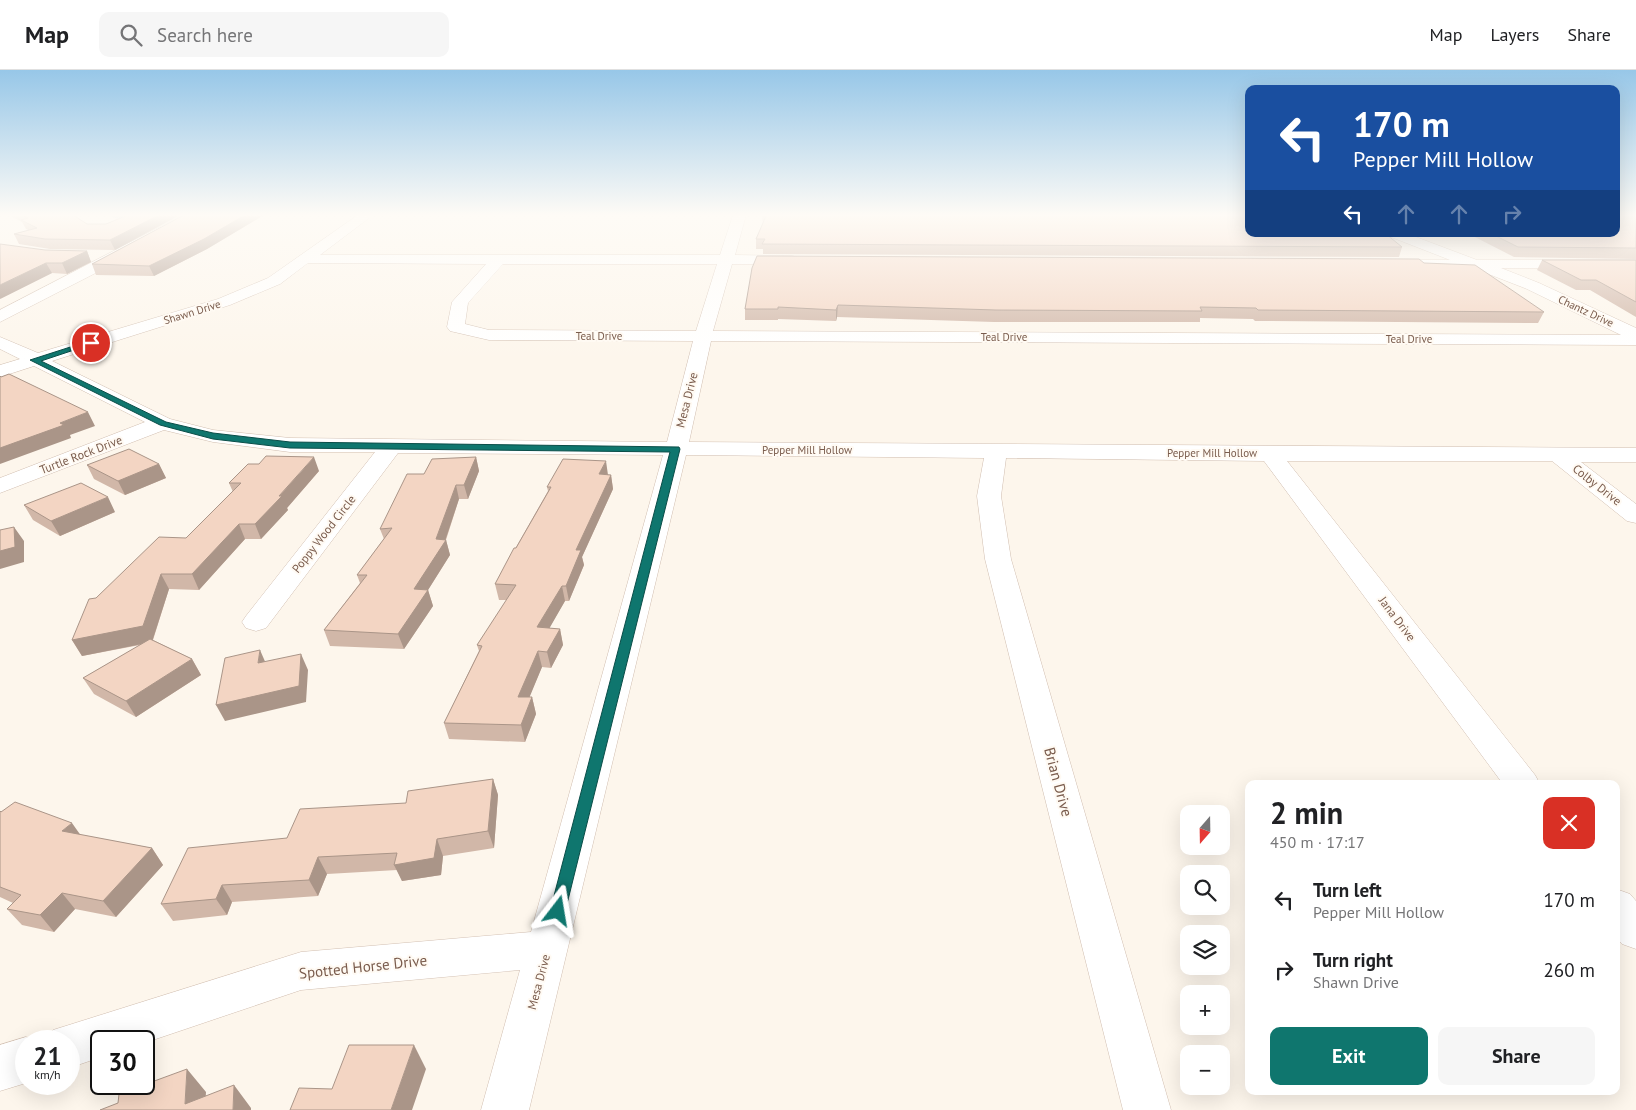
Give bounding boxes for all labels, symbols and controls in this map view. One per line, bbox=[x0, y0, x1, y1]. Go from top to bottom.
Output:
search box bbox=[99, 12, 449, 57]
text: Map bbox=[25, 19, 69, 50]
icon: search bbox=[117, 21, 145, 49]
text: Search here bbox=[157, 23, 253, 47]
text: Map bbox=[1430, 23, 1462, 46]
text: Layers bbox=[1490, 23, 1539, 46]
text: Share bbox=[1567, 23, 1611, 46]
text: 170 m bbox=[1353, 101, 1450, 147]
icon: left bbox=[1270, 105, 1335, 170]
text: Pepper Mill Hollow bbox=[1353, 145, 1533, 173]
icon: left bbox=[1339, 200, 1367, 228]
icon: ahead bbox=[1392, 200, 1420, 228]
icon: ahead bbox=[1445, 200, 1473, 228]
icon: right bbox=[1498, 200, 1526, 228]
street label: Chantz Drive bbox=[1556, 292, 1616, 330]
street label: Shawn Drive bbox=[162, 297, 223, 327]
pin bbox=[70, 322, 112, 364]
icon: arrive bbox=[77, 329, 105, 357]
street label: Teal Drive bbox=[576, 329, 623, 343]
street label: Teal Drive bbox=[981, 330, 1028, 344]
street label: Teal Drive bbox=[1386, 332, 1433, 346]
street label: Mesa Drive bbox=[672, 371, 701, 429]
street label: Turtle Rock Drive bbox=[37, 432, 124, 477]
street label: Pepper Mill Hollow bbox=[762, 443, 852, 457]
street label: Pepper Mill Hollow bbox=[1167, 446, 1257, 460]
street label: Colby Drive bbox=[1570, 461, 1625, 508]
street label: Poppy Wood Circle bbox=[289, 492, 359, 576]
street label: Jana Drive bbox=[1375, 593, 1419, 644]
street label: Brian Drive bbox=[1040, 745, 1077, 819]
text: 2 min bbox=[1270, 793, 1343, 832]
button: close bbox=[1543, 797, 1595, 849]
north arrow bbox=[1180, 805, 1230, 855]
map controls bbox=[1180, 805, 1230, 1095]
text: 450 m · 17:17 bbox=[1270, 832, 1365, 852]
button: search bbox=[1180, 865, 1230, 915]
text: Turn left bbox=[1313, 878, 1382, 902]
position arrow bbox=[531, 884, 583, 936]
icon: left bbox=[1270, 886, 1298, 914]
text: 170 m bbox=[1543, 888, 1595, 912]
text: Pepper Mill Hollow bbox=[1313, 902, 1444, 922]
button: layers bbox=[1180, 925, 1230, 975]
text: Turn right bbox=[1313, 948, 1393, 972]
street label: Spotted Horse Drive bbox=[298, 950, 428, 983]
street label: Mesa Drive bbox=[524, 953, 553, 1011]
icon: right bbox=[1270, 956, 1298, 984]
text: 260 m bbox=[1543, 958, 1595, 982]
text: Shawn Drive bbox=[1313, 972, 1399, 992]
button: + bbox=[1180, 985, 1230, 1035]
button: Exit bbox=[1270, 1027, 1428, 1085]
button: Share bbox=[1438, 1027, 1595, 1085]
speed limit sign: 30 bbox=[90, 1030, 155, 1095]
text: 21 bbox=[33, 1040, 62, 1072]
button: − bbox=[1180, 1045, 1230, 1095]
text: km/h bbox=[34, 1067, 61, 1082]

